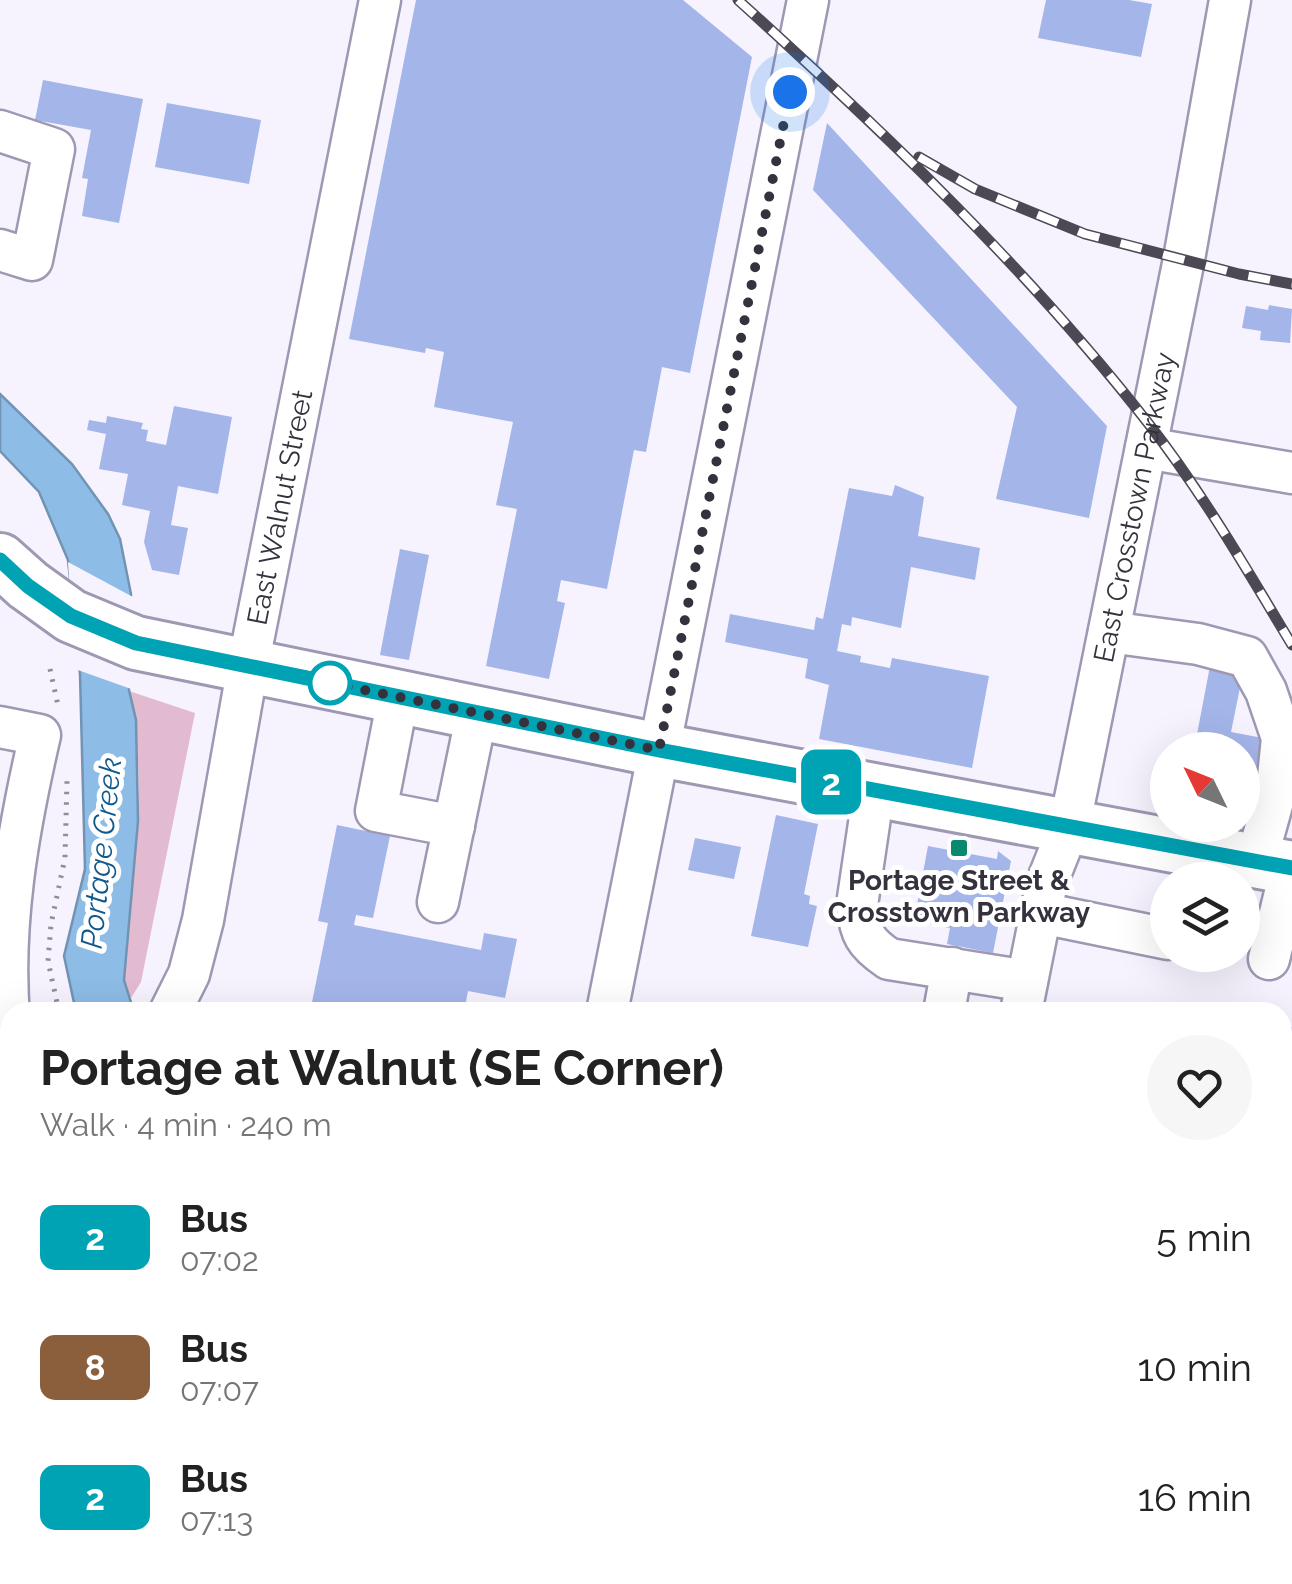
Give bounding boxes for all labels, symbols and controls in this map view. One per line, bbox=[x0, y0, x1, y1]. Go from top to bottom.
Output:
your location bbox=[765, 67, 815, 117]
street label: East Crosstown Parkway bbox=[1086, 349, 1181, 665]
street label: East Walnut Street bbox=[240, 386, 319, 628]
unlabelled marker bbox=[309, 662, 351, 704]
north arrow bbox=[1150, 732, 1260, 842]
map controls bbox=[1150, 732, 1260, 972]
line badge: 2 bbox=[798, 750, 864, 814]
water label: Portage Creek bbox=[74, 756, 128, 950]
text: 2 bbox=[821, 762, 841, 803]
marker: Portage Street & Crosstown Parkway bbox=[948, 837, 970, 859]
button: layers bbox=[1150, 862, 1260, 972]
place label: Portage Street & Crosstown Parkway bbox=[828, 864, 1091, 929]
button: heart bbox=[1147, 1035, 1252, 1140]
text: Portage at Walnut (SE Corner) bbox=[40, 1040, 724, 1096]
text: Walk · 4 min · 240 m bbox=[40, 1106, 332, 1143]
text: Bus bbox=[180, 1196, 248, 1241]
text: 5 min bbox=[1156, 1215, 1252, 1260]
text: 2 bbox=[85, 1217, 105, 1258]
text: 07:02 bbox=[180, 1241, 259, 1278]
text: Bus bbox=[180, 1326, 248, 1371]
text: 10 min bbox=[1137, 1345, 1252, 1390]
text: 8 bbox=[84, 1347, 106, 1388]
text: 07:07 bbox=[180, 1371, 259, 1408]
text: Bus bbox=[180, 1456, 248, 1501]
text: 16 min bbox=[1138, 1475, 1252, 1520]
text: 2 bbox=[85, 1477, 105, 1518]
text: 07:13 bbox=[180, 1501, 253, 1538]

